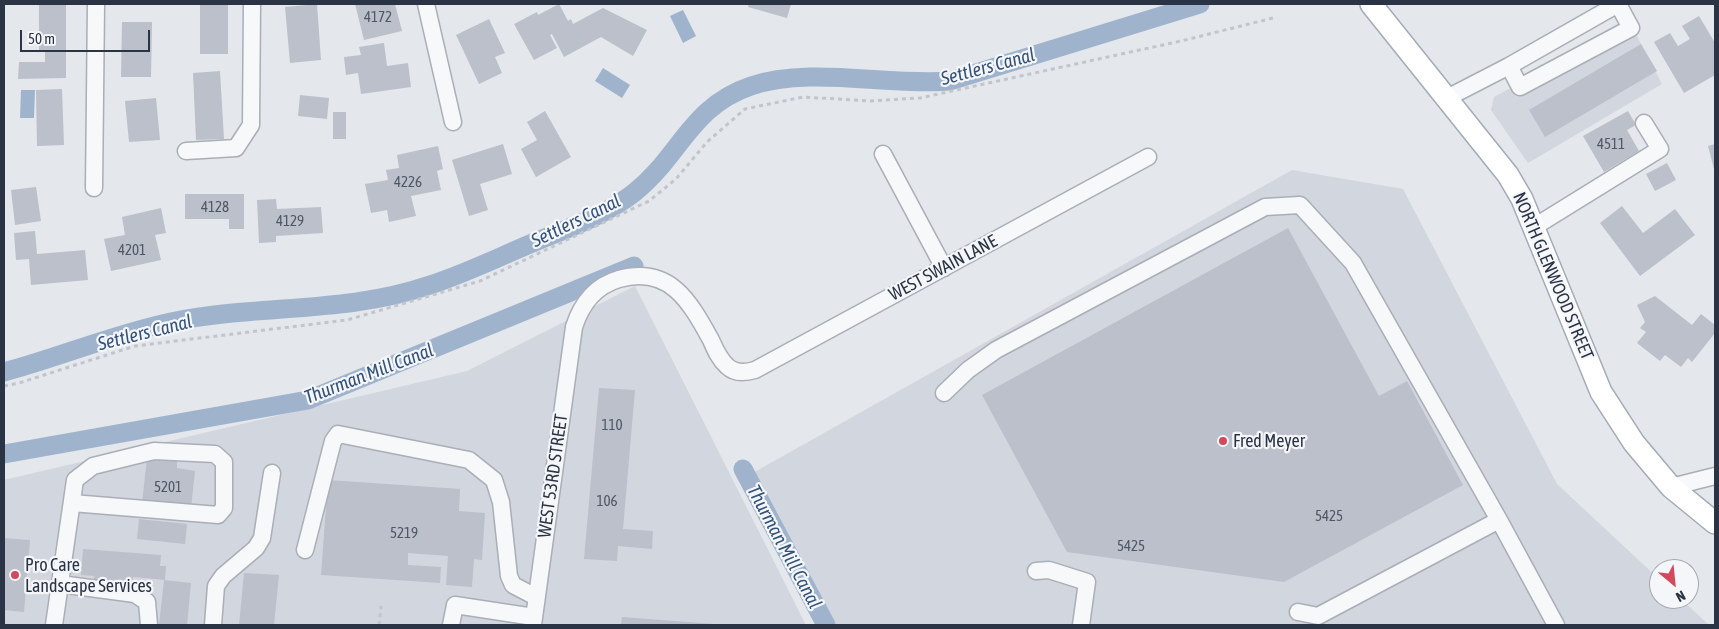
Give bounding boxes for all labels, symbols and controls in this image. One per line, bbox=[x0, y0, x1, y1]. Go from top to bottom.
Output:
house number: 4172 bbox=[364, 8, 392, 26]
scale bar bbox=[22, 20, 152, 52]
text: 50 m bbox=[28, 30, 55, 47]
water label: Settlers Canal bbox=[939, 44, 1037, 90]
house number: 4511 bbox=[1597, 135, 1625, 153]
house number: 4226 bbox=[394, 173, 422, 191]
street label: NORTH GLENWOOD STREET bbox=[1508, 189, 1598, 363]
water label: Settlers Canal bbox=[528, 190, 624, 252]
house number: 4128 bbox=[201, 198, 229, 216]
house number: 4129 bbox=[276, 212, 304, 230]
street label: WEST SWAIN LANE bbox=[885, 230, 1001, 306]
house number: 4201 bbox=[118, 241, 146, 259]
water label: Settlers Canal bbox=[96, 310, 194, 356]
water label: Thurman Mill Canal bbox=[301, 339, 437, 409]
street label: WEST 53RD STREET bbox=[534, 413, 572, 539]
house number: 110 bbox=[601, 416, 623, 434]
place label: Fred Meyer bbox=[1233, 430, 1305, 452]
marker: Fred Meyer bbox=[1217, 435, 1229, 447]
house number: 5201 bbox=[154, 478, 182, 496]
water label: Thurman Mill Canal bbox=[742, 481, 826, 613]
house number: 106 bbox=[596, 492, 618, 510]
house number: 5425 bbox=[1315, 507, 1343, 525]
house number: 5219 bbox=[390, 524, 418, 542]
house number: 5425 bbox=[1117, 537, 1145, 555]
place label: Pro Care Landscape Services bbox=[25, 554, 152, 596]
north arrow bbox=[1649, 559, 1699, 609]
marker: Pro Care Landscape Services bbox=[9, 569, 21, 581]
text: N bbox=[1673, 587, 1688, 605]

